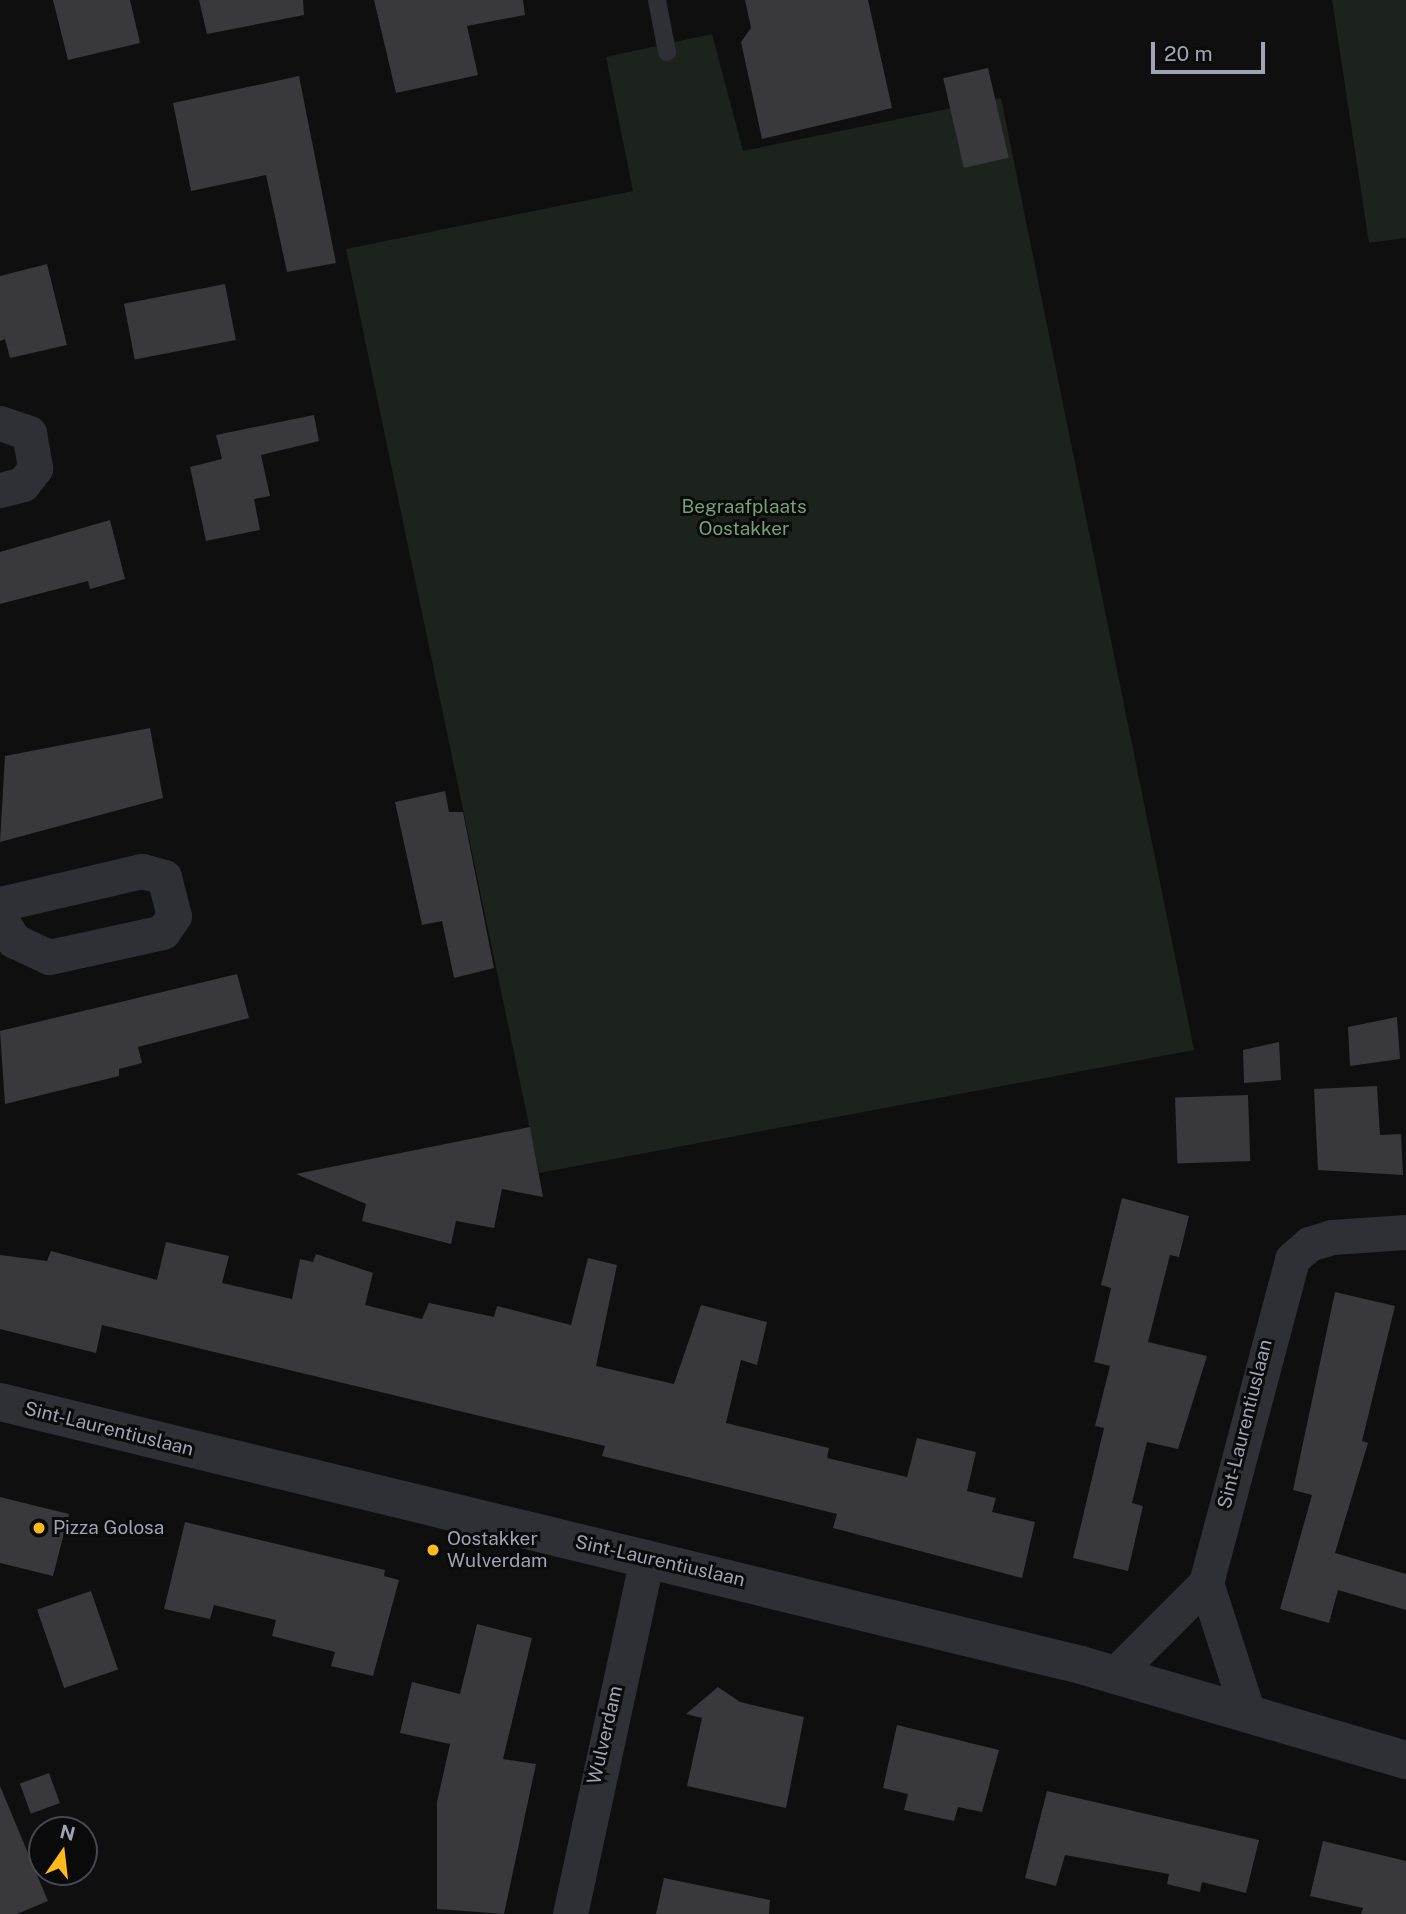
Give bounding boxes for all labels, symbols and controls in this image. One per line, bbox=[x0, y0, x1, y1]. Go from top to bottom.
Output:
scale bar bbox=[1154, 28, 1268, 72]
text: 20 m bbox=[1164, 41, 1213, 66]
park label: Begraafplaats Oostakker bbox=[681, 496, 807, 540]
street label: Sint-Laurentiuslaan bbox=[1213, 1337, 1277, 1511]
street label: Sint-Laurentiuslaan bbox=[22, 1397, 196, 1461]
place label: Pizza Golosa bbox=[53, 1517, 164, 1539]
marker: Pizza Golosa bbox=[31, 1520, 47, 1536]
place label: Oostakker Wulverdam bbox=[447, 1528, 547, 1572]
street label: Sint-Laurentiuslaan bbox=[573, 1530, 747, 1592]
marker: Oostakker Wulverdam bbox=[425, 1542, 441, 1558]
street label: Wulverdam bbox=[583, 1684, 627, 1786]
north arrow bbox=[28, 1816, 98, 1886]
text: N bbox=[58, 1820, 77, 1845]

